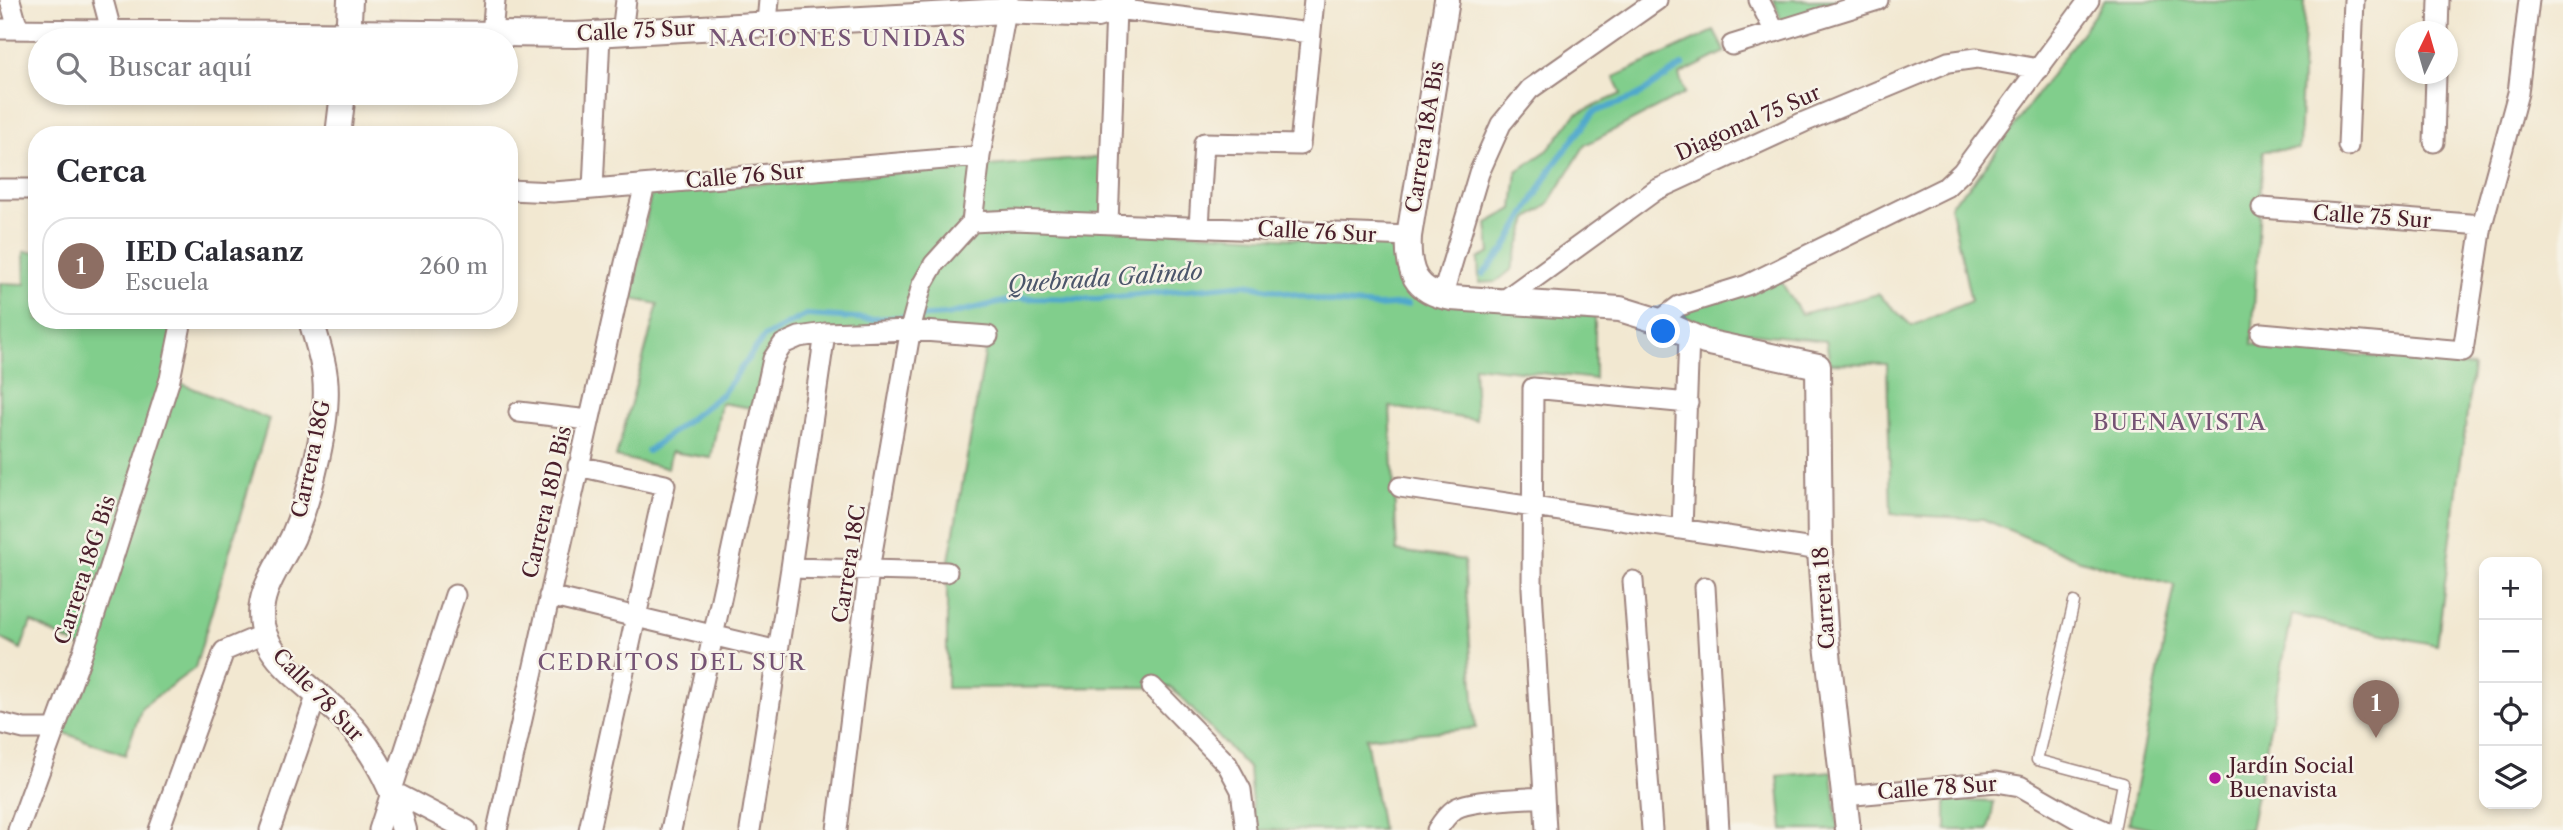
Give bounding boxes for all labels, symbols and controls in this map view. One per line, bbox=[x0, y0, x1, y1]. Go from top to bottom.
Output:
street label: Calle 75 Sur bbox=[576, 15, 696, 46]
north arrow bbox=[2395, 21, 2458, 84]
district label: NACIONES UNIDAS bbox=[708, 24, 968, 52]
search box bbox=[28, 28, 518, 105]
icon: search bbox=[52, 48, 90, 86]
text: Buscar aquí bbox=[108, 51, 252, 83]
street label: Carrera 18A Bis bbox=[1400, 59, 1449, 215]
street label: Diagonal 75 Sur bbox=[1671, 79, 1824, 166]
text: Cerca bbox=[56, 153, 146, 190]
street label: Calle 76 Sur bbox=[684, 158, 806, 193]
street label: Calle 75 Sur bbox=[2312, 200, 2432, 233]
street label: Calle 76 Sur bbox=[1257, 216, 1377, 247]
text: IED Calasanz bbox=[125, 236, 304, 268]
text: 1 bbox=[76, 252, 86, 280]
text: 260 m bbox=[419, 252, 488, 280]
water label: Quebrada Galindo bbox=[1007, 257, 1204, 299]
text: Escuela bbox=[125, 268, 209, 296]
your location bbox=[1646, 314, 1680, 348]
street label: Carrera 18G bbox=[286, 398, 335, 520]
district label: BUENAVISTA bbox=[2092, 408, 2268, 436]
street label: Carrera 18D Bis bbox=[517, 423, 576, 581]
street label: Carrera 18G Bis bbox=[49, 492, 120, 648]
street label: Carrera 18C bbox=[827, 503, 870, 625]
street label: Carrera 18 bbox=[1807, 546, 1840, 650]
map controls bbox=[2479, 557, 2542, 809]
button: + bbox=[2479, 557, 2542, 620]
button: − bbox=[2479, 620, 2542, 683]
street label: Calle 78 Sur bbox=[268, 643, 369, 747]
district label: CEDRITOS DEL SUR bbox=[538, 648, 806, 676]
pin: 1 bbox=[2353, 680, 2399, 738]
button: locate bbox=[2479, 683, 2542, 746]
button: layers bbox=[2479, 746, 2542, 809]
place label: Jardín Social Buenavista bbox=[2226, 753, 2354, 802]
marker: Jardín Social Buenavista bbox=[2207, 770, 2223, 786]
street label: Calle 78 Sur bbox=[1876, 771, 1998, 804]

